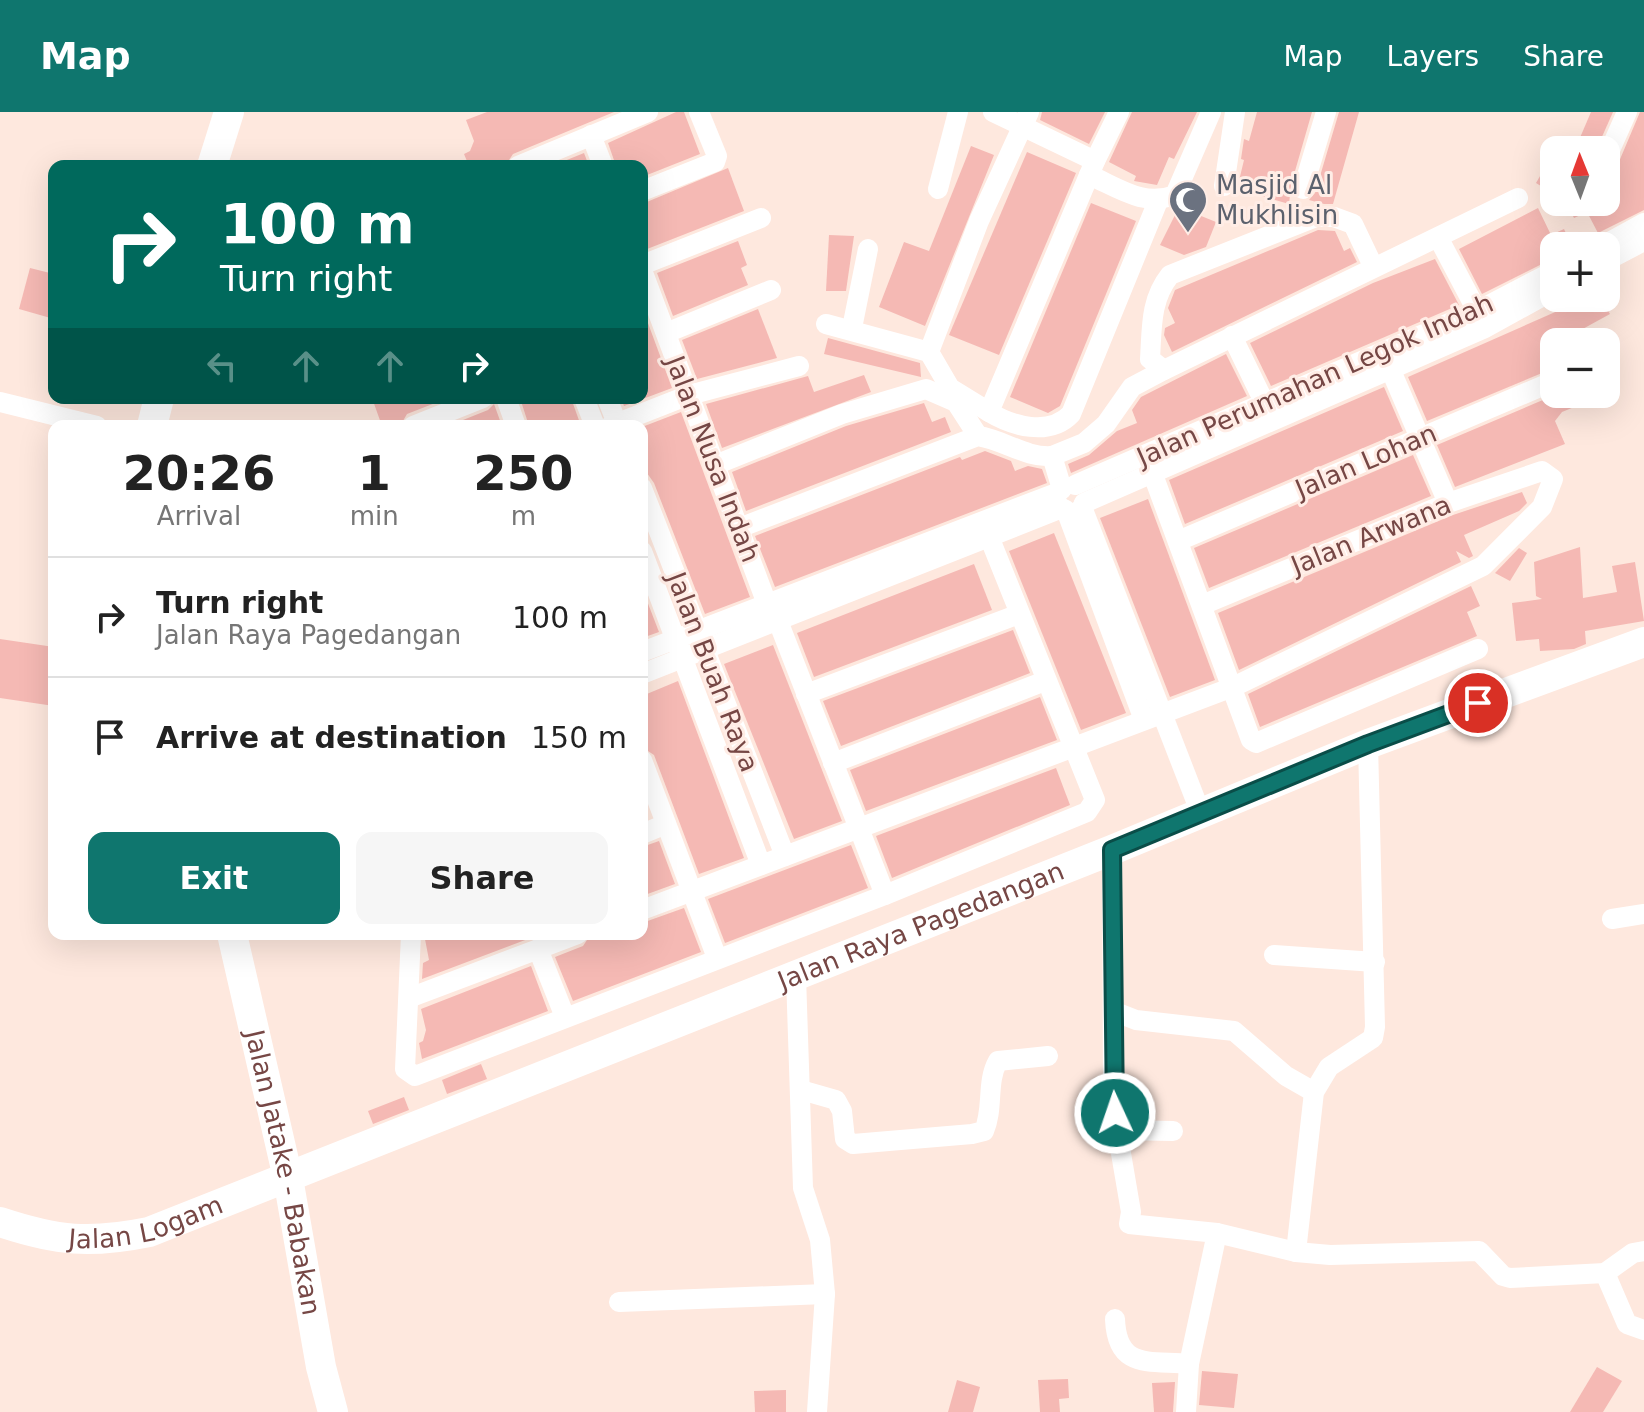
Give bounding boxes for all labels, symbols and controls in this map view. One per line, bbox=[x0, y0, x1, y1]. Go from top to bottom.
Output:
text: Map bbox=[40, 34, 131, 78]
text: Map bbox=[1283, 40, 1343, 73]
text: Layers bbox=[1387, 40, 1479, 73]
text: Share bbox=[1523, 40, 1604, 73]
north arrow bbox=[1540, 136, 1620, 216]
map controls bbox=[1540, 136, 1620, 408]
place label: Masjid Al Mukhlisin bbox=[1216, 170, 1338, 230]
mosque icon: Masjid Al Mukhlisin bbox=[1167, 179, 1209, 234]
text: 100 m bbox=[220, 191, 415, 256]
icon: right bbox=[88, 192, 192, 296]
button: + bbox=[1540, 232, 1620, 312]
text: Turn right bbox=[220, 258, 392, 299]
street label: Jalan Perumahan Legok Indah bbox=[1130, 288, 1498, 473]
button: − bbox=[1540, 328, 1620, 408]
icon: left bbox=[200, 344, 244, 388]
icon: ahead bbox=[284, 344, 328, 388]
icon: ahead bbox=[368, 344, 412, 388]
icon: right bbox=[452, 344, 496, 388]
street label: Jalan Nusa Indah bbox=[659, 350, 766, 566]
street label: Jalan Lohan bbox=[1289, 418, 1441, 505]
text: 20:26 bbox=[122, 445, 275, 501]
text: 1 bbox=[358, 445, 391, 501]
text: 250 bbox=[473, 445, 573, 501]
street label: Jalan Arwana bbox=[1285, 489, 1455, 581]
text: Arrival bbox=[157, 501, 241, 531]
text: min bbox=[350, 501, 399, 531]
text: m bbox=[511, 501, 536, 531]
street label: Jalan Buah Raya bbox=[660, 566, 765, 776]
text: Turn right bbox=[156, 585, 323, 620]
icon: right bbox=[88, 595, 132, 639]
text: 100 m bbox=[512, 600, 608, 635]
text: Jalan Raya Pagedangan bbox=[156, 620, 461, 650]
pin bbox=[1444, 669, 1512, 737]
icon: arrive bbox=[1456, 681, 1500, 725]
icon: arrive bbox=[88, 715, 132, 759]
text: Arrive at destination bbox=[156, 720, 507, 755]
text: 150 m bbox=[531, 720, 627, 755]
button: Exit bbox=[88, 832, 340, 924]
button: Share bbox=[356, 832, 608, 924]
street label: Jalan Raya Pagedangan bbox=[772, 856, 1068, 997]
street label: Jalan Jatake - Babakan bbox=[239, 1025, 327, 1317]
position arrow bbox=[1073, 1071, 1157, 1155]
street label: Jalan Logam bbox=[65, 1189, 227, 1254]

